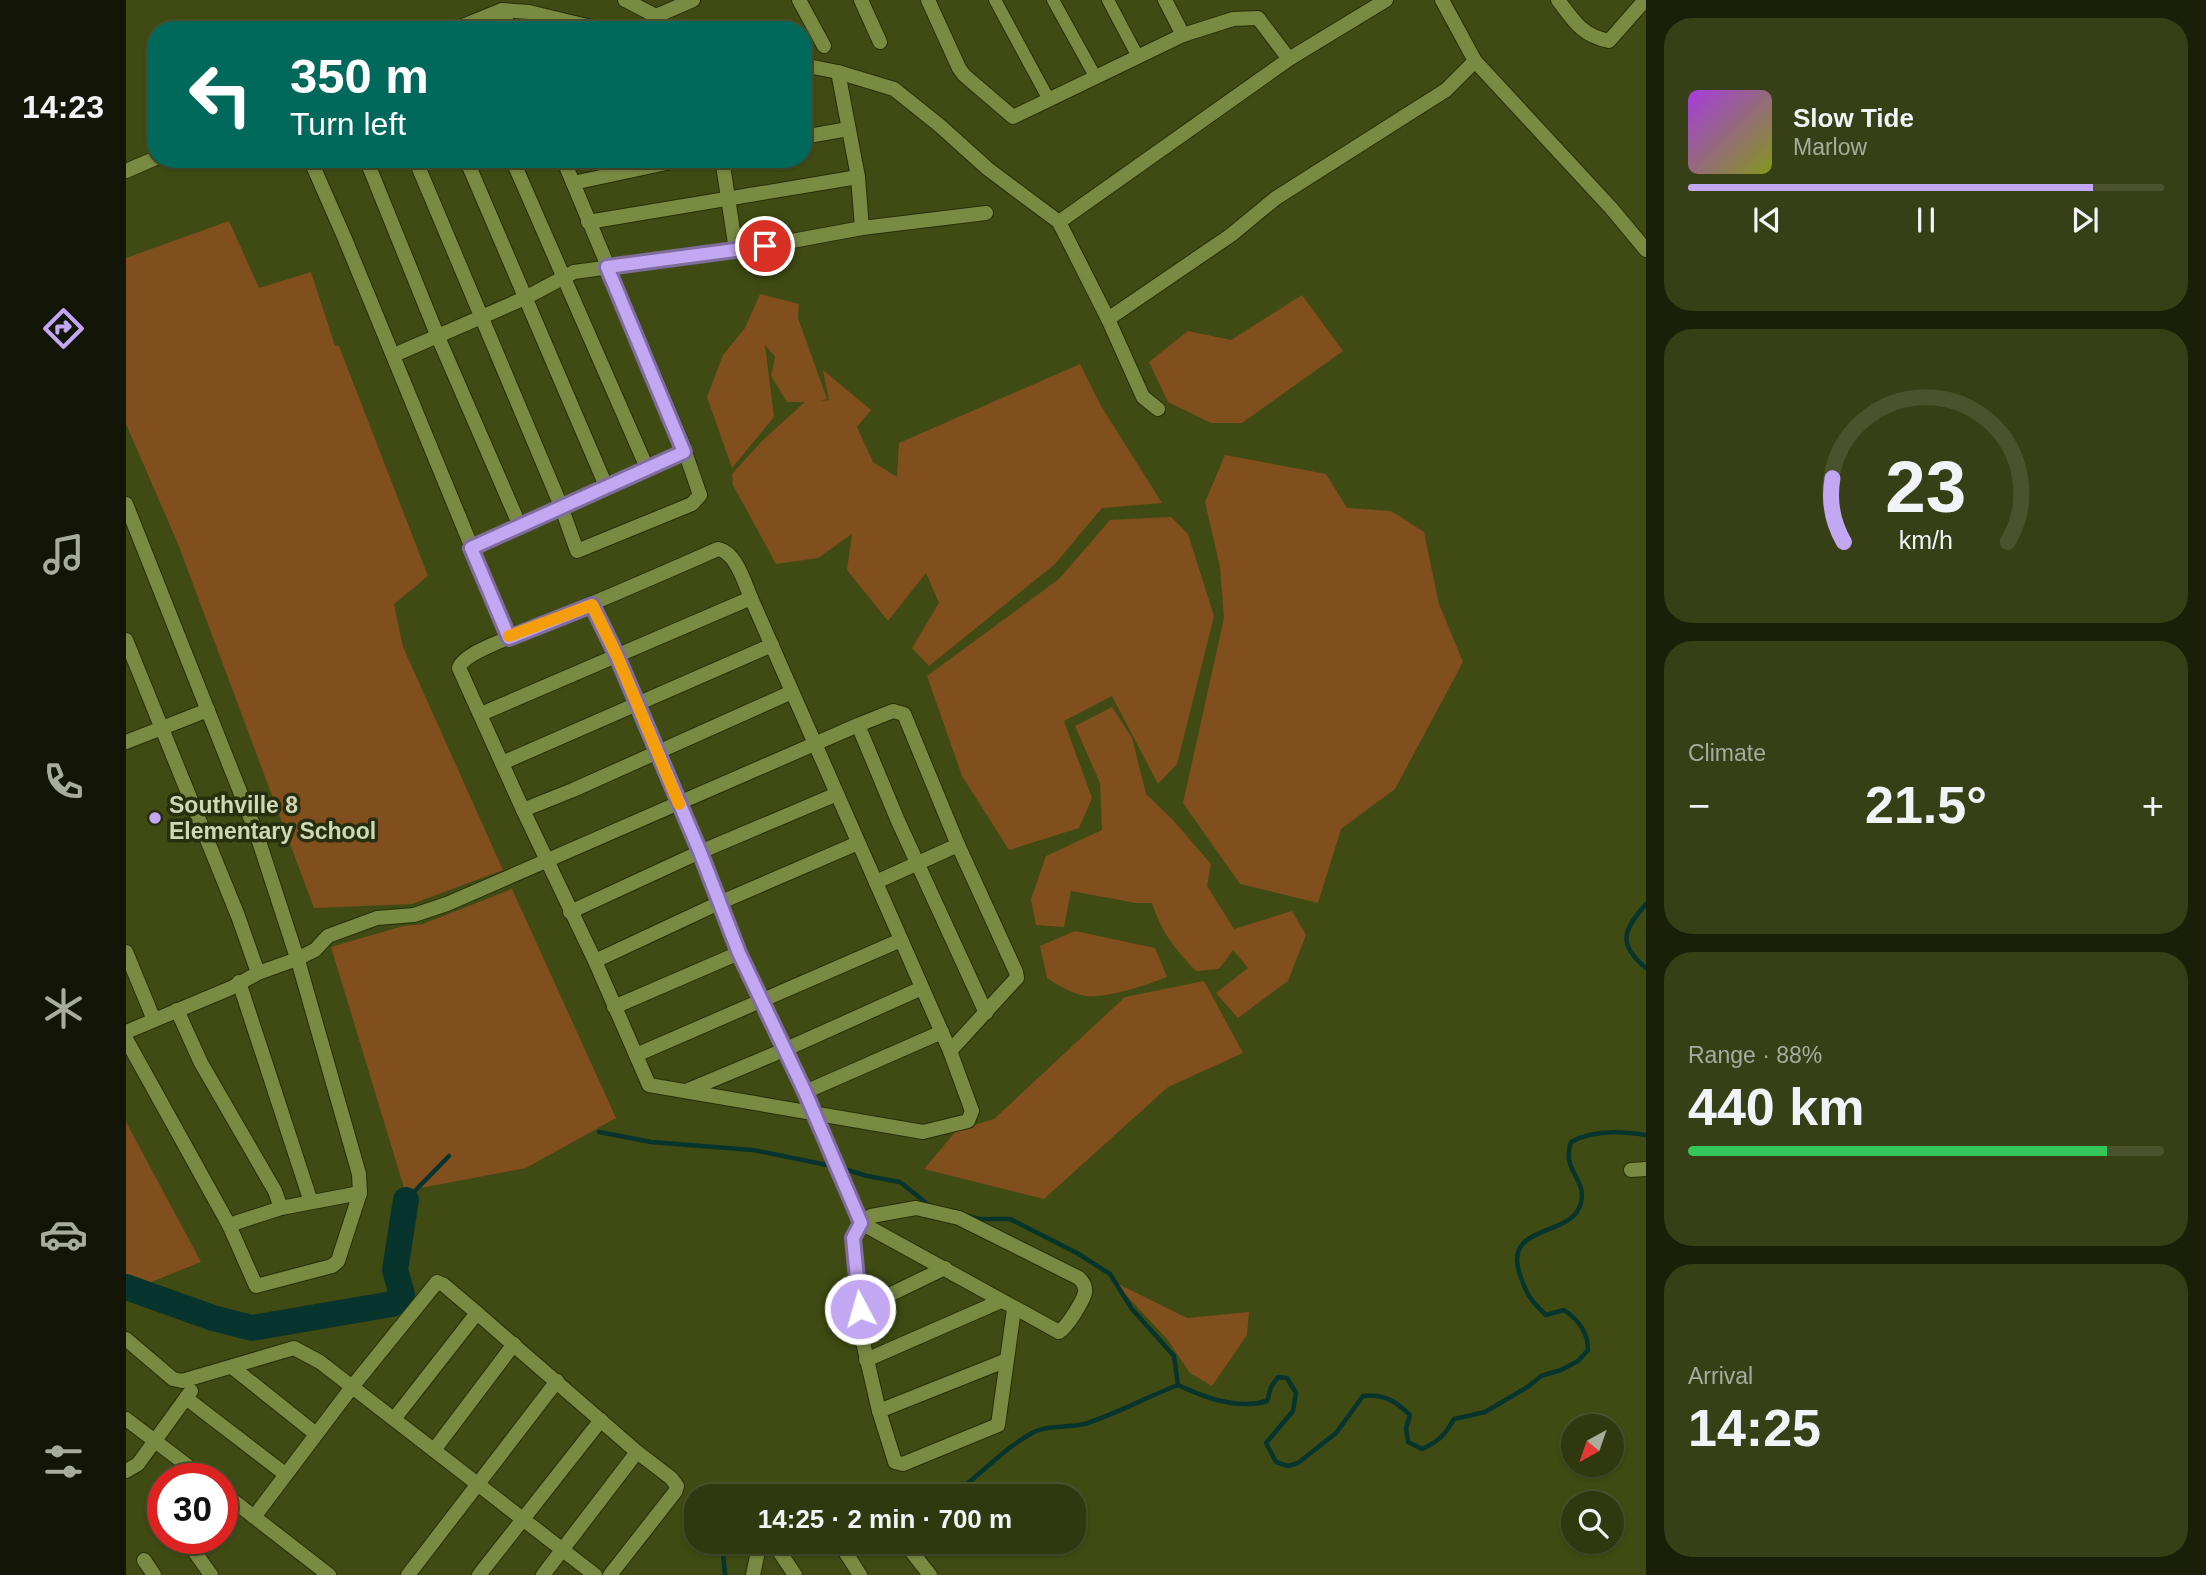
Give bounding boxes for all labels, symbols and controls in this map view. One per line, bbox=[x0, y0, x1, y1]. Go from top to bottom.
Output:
icon: left bbox=[175, 49, 266, 140]
text: 350 m bbox=[290, 49, 429, 103]
text: 14:23 bbox=[22, 89, 104, 125]
text: Slow Tide bbox=[1793, 103, 1914, 133]
text: Turn left bbox=[290, 106, 406, 142]
text: Marlow bbox=[1793, 134, 1867, 160]
icon: previous bbox=[1748, 201, 1786, 239]
icon: pause bbox=[1907, 201, 1945, 239]
icon: next bbox=[2066, 201, 2104, 239]
pin bbox=[735, 216, 795, 276]
icon: arrive bbox=[746, 227, 784, 265]
icon: directions bbox=[39, 304, 88, 353]
text: 23 bbox=[1886, 447, 1966, 528]
text: km/h bbox=[1899, 526, 1953, 554]
icon: music bbox=[39, 530, 88, 579]
text: Climate bbox=[1688, 740, 1766, 766]
icon: phone bbox=[39, 757, 88, 806]
text: 21.5° bbox=[1865, 776, 1987, 834]
text: − bbox=[1688, 785, 1710, 827]
text: + bbox=[2142, 785, 2164, 827]
place label: Southville 8 Elementary School bbox=[169, 792, 376, 844]
marker: Southville 8 Elementary School bbox=[147, 810, 163, 826]
icon: climate bbox=[39, 984, 88, 1033]
text: Range · 88% bbox=[1688, 1042, 1822, 1068]
text: 440 km bbox=[1688, 1078, 1864, 1136]
icon: car bbox=[39, 1210, 88, 1259]
position arrow bbox=[823, 1272, 897, 1346]
text: Arrival bbox=[1688, 1363, 1753, 1389]
text: 14:25 bbox=[1688, 1399, 1821, 1457]
north arrow bbox=[1561, 1414, 1624, 1477]
map controls bbox=[1561, 1414, 1624, 1554]
icon: filters bbox=[39, 1437, 88, 1486]
speed limit sign: 30 bbox=[147, 1463, 238, 1554]
button: search bbox=[1561, 1491, 1624, 1554]
text: 14:25 · 2 min · 700 m bbox=[758, 1504, 1012, 1534]

